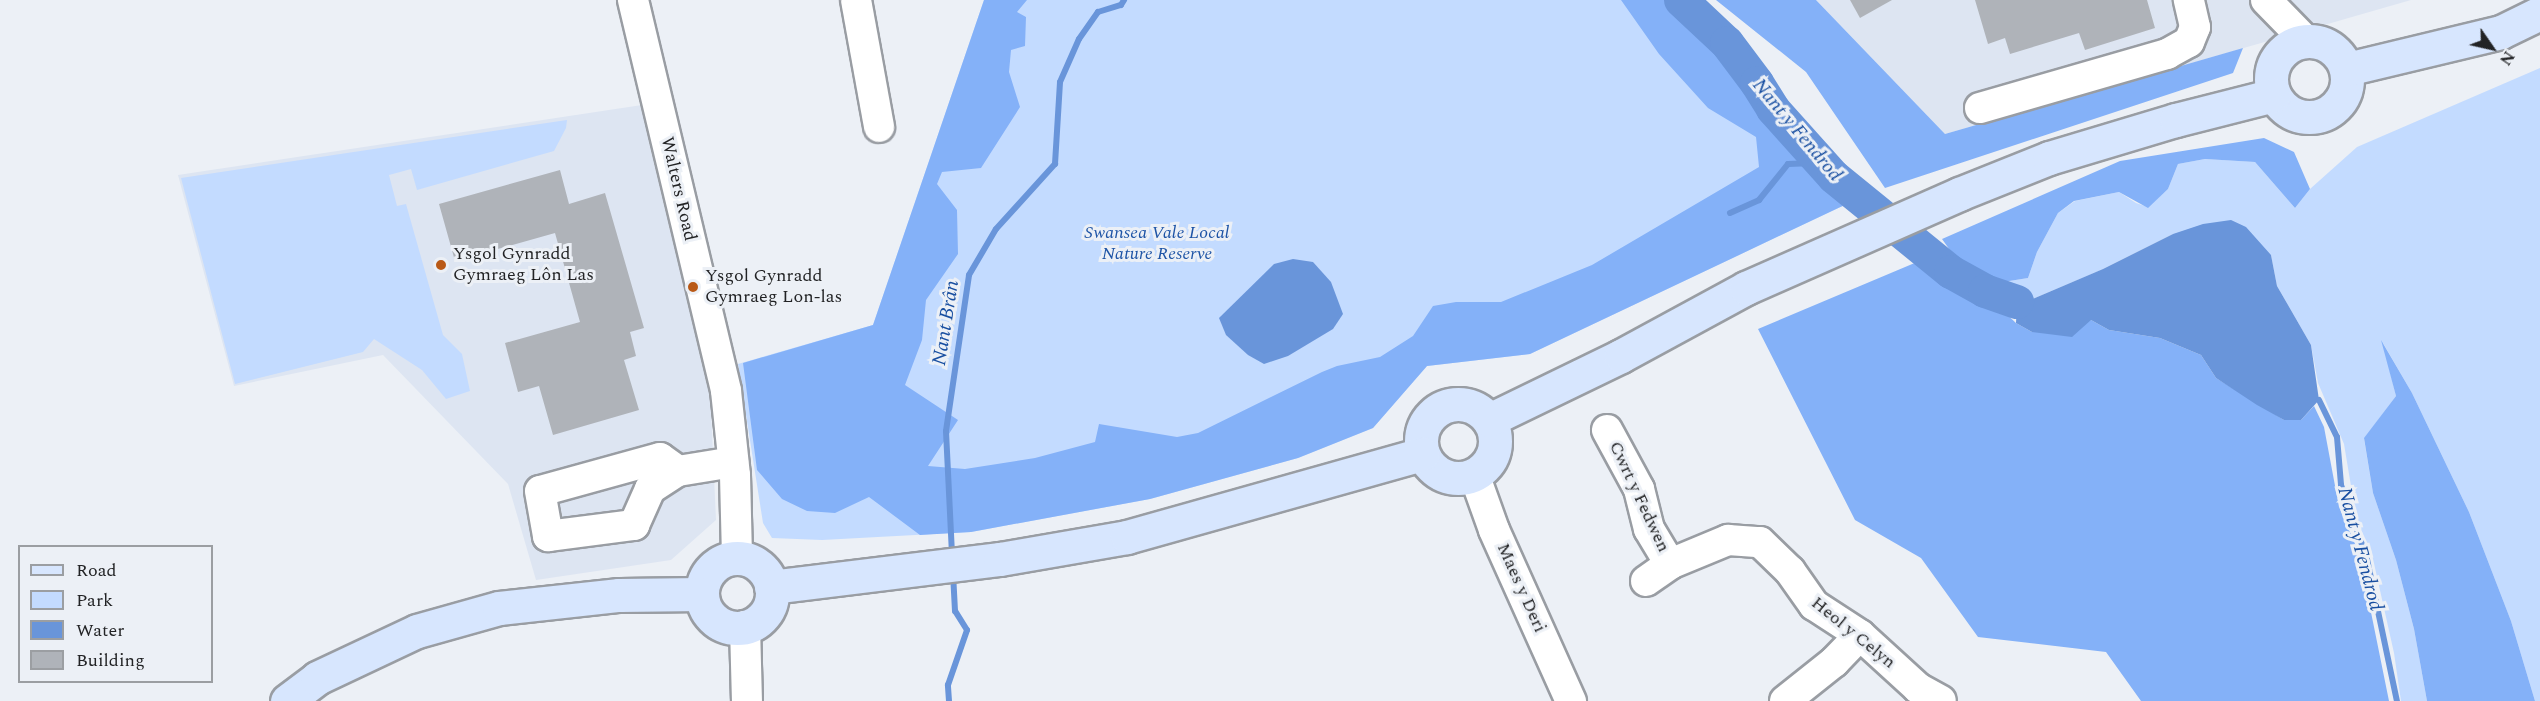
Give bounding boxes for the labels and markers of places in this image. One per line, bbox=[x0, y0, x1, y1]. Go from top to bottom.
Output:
place label: Ysgol Gynradd Gymraeg Lôn Las bbox=[453, 244, 594, 286]
marker: Ysgol Gynradd Gymraeg Lôn Las bbox=[434, 258, 448, 272]
place label: Ysgol Gynradd Gymraeg Lon-las bbox=[705, 266, 842, 308]
marker: Ysgol Gynradd Gymraeg Lon-las bbox=[686, 280, 700, 294]

